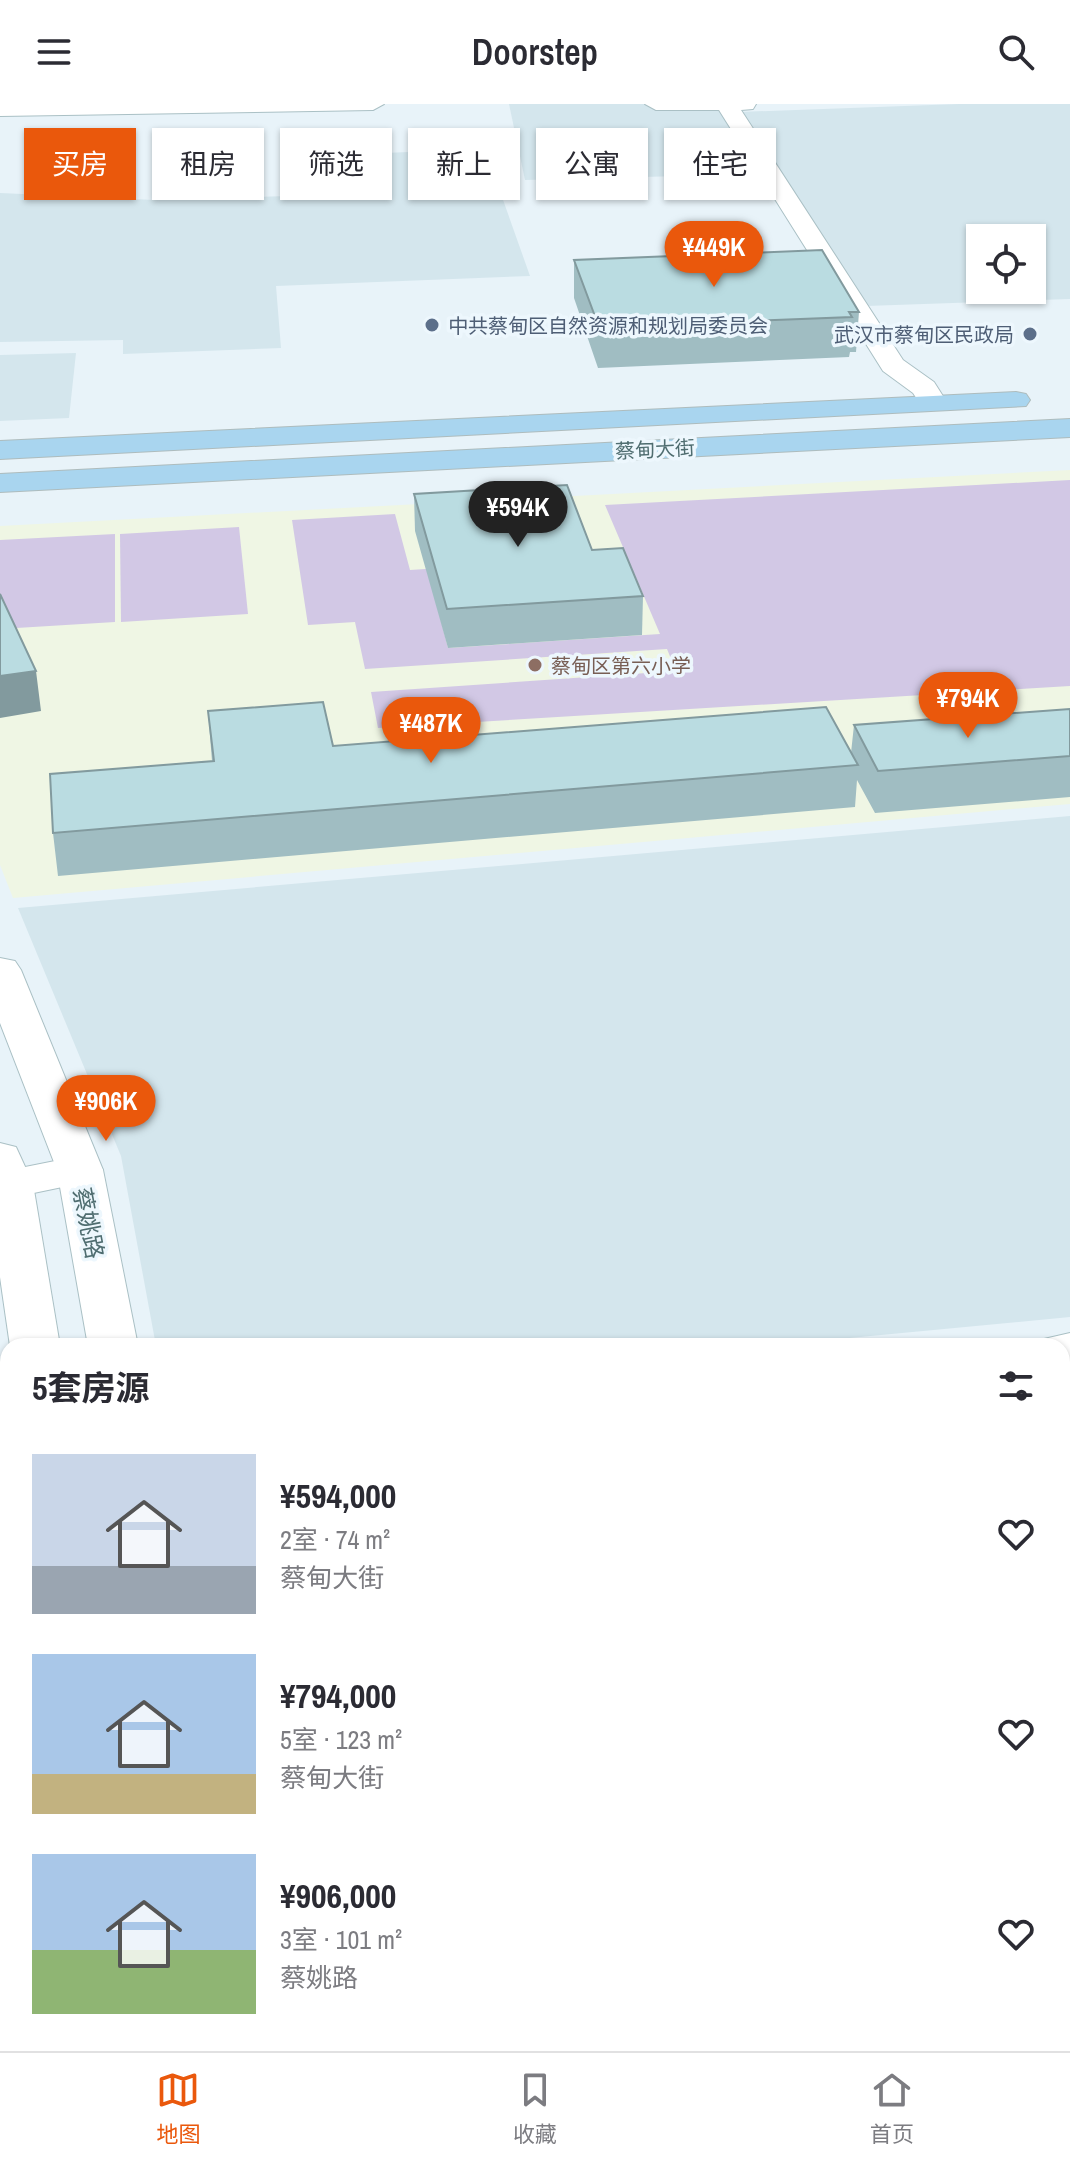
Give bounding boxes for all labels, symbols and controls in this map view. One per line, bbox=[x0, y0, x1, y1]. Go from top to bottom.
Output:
text: Doorstep bbox=[472, 28, 598, 76]
icon: menu bbox=[32, 30, 76, 74]
icon: search bbox=[994, 30, 1038, 74]
chip: 买房 bbox=[24, 128, 136, 200]
chip: 租房 bbox=[152, 128, 264, 200]
chip: 筛选 bbox=[280, 128, 392, 200]
chip: 新上 bbox=[408, 128, 520, 200]
chip: 公寓 bbox=[536, 128, 648, 200]
chip: 住宅 bbox=[664, 128, 776, 200]
pin: ¥449K bbox=[658, 221, 770, 289]
map controls bbox=[966, 224, 1046, 304]
button: locate bbox=[966, 224, 1046, 304]
text: ¥449K bbox=[683, 229, 745, 264]
place label: 中共蔡甸区自然资源和规划局委员会 bbox=[448, 312, 768, 339]
marker: 中共蔡甸区自然资源和规划局委员会 bbox=[423, 316, 441, 334]
place label: 武汉市蔡甸区民政局 bbox=[834, 321, 1014, 348]
marker: 武汉市蔡甸区民政局 bbox=[1021, 325, 1039, 343]
street label: 蔡甸大街 bbox=[614, 433, 696, 465]
pin: ¥594K bbox=[462, 481, 574, 549]
text: ¥594K bbox=[487, 489, 549, 524]
place label: 蔡甸区第六小学 bbox=[551, 652, 691, 679]
marker: 蔡甸区第六小学 bbox=[526, 656, 544, 674]
pin: ¥794K bbox=[912, 672, 1024, 740]
text: ¥794K bbox=[937, 680, 999, 715]
pin: ¥487K bbox=[375, 697, 487, 765]
text: ¥487K bbox=[400, 705, 462, 740]
pin: ¥906K bbox=[50, 1075, 162, 1143]
text: ¥906K bbox=[75, 1083, 137, 1118]
street label: 蔡姚路 bbox=[66, 1185, 112, 1261]
icon: filters bbox=[994, 1364, 1038, 1408]
text: 5套房源 bbox=[32, 1365, 150, 1411]
text: ¥594,000 bbox=[280, 1473, 396, 1519]
icon: home bbox=[96, 1486, 192, 1582]
icon: heart bbox=[994, 1512, 1038, 1556]
text: 2室 · 74 m² bbox=[280, 1522, 390, 1557]
text: 蔡甸大街 bbox=[280, 1560, 384, 1595]
text: ¥794,000 bbox=[280, 1673, 396, 1719]
icon: home bbox=[96, 1686, 192, 1782]
icon: heart bbox=[994, 1712, 1038, 1756]
text: 5室 · 123 m² bbox=[280, 1722, 402, 1757]
text: 蔡甸大街 bbox=[280, 1760, 384, 1795]
text: ¥906,000 bbox=[280, 1873, 396, 1919]
icon: home bbox=[96, 1886, 192, 1982]
icon: heart bbox=[994, 1912, 1038, 1956]
text: 3室 · 101 m² bbox=[280, 1922, 402, 1957]
text: 蔡姚路 bbox=[280, 1960, 358, 1995]
tab: 地图 bbox=[156, 2068, 200, 2149]
tab: 收藏 bbox=[513, 2068, 557, 2149]
tab: 首页 bbox=[870, 2068, 914, 2149]

